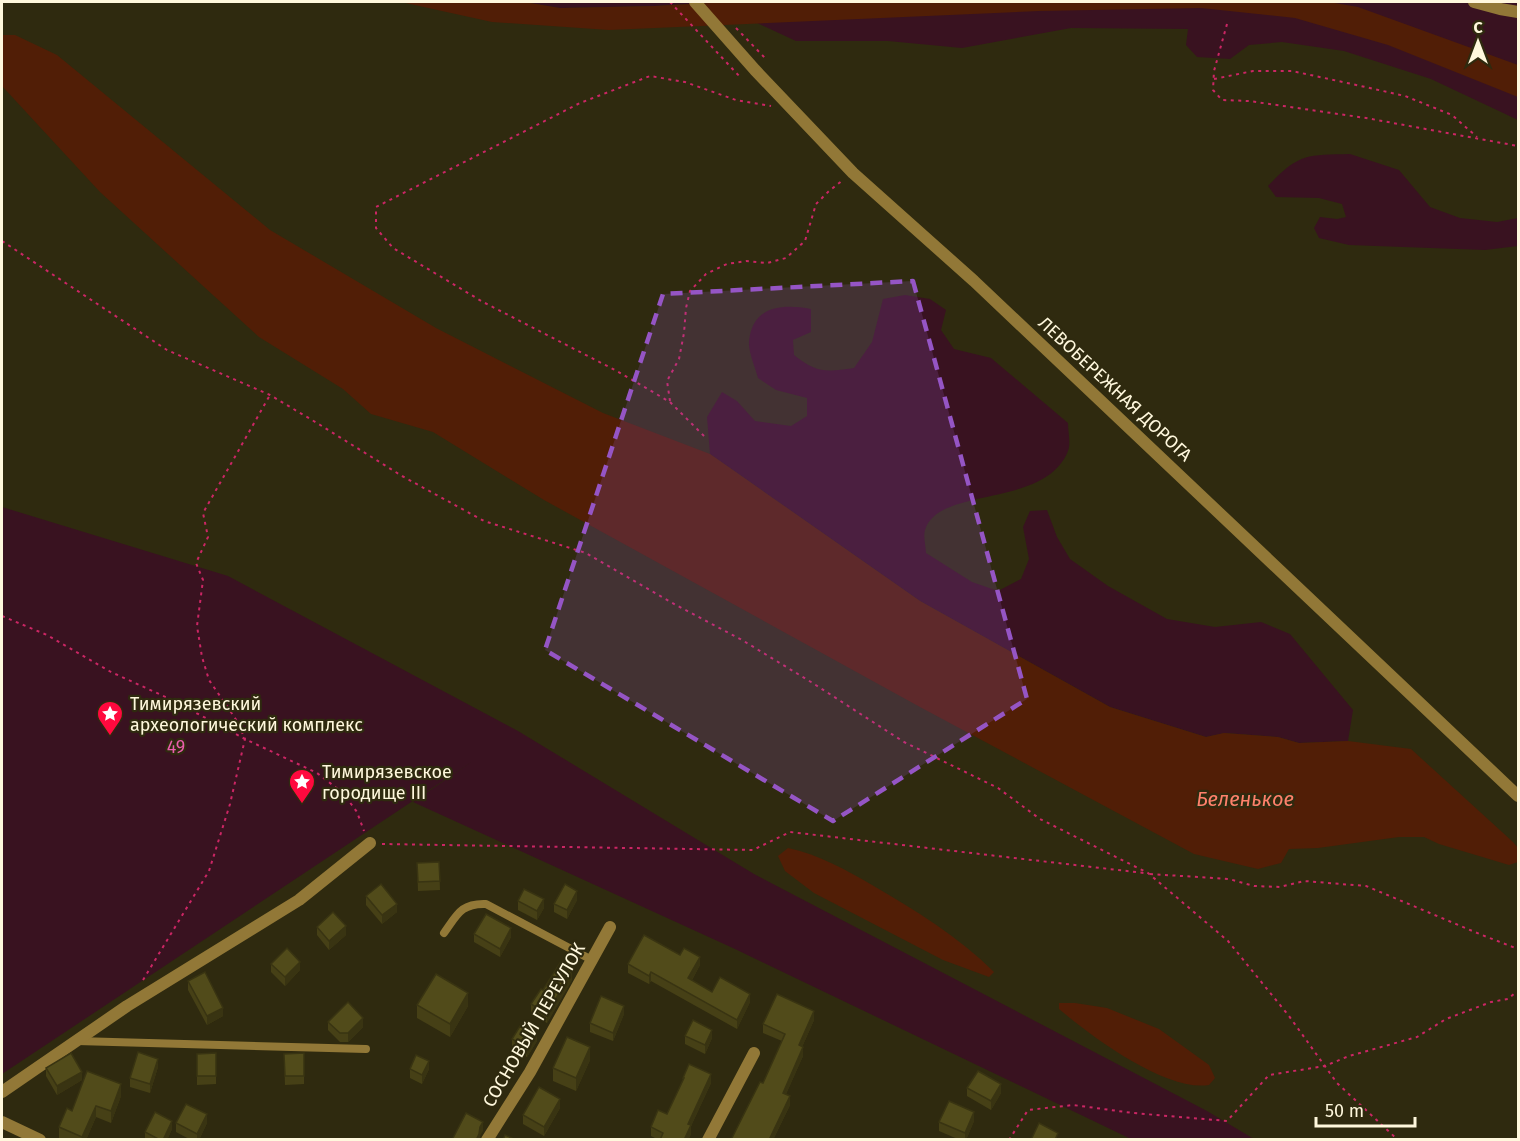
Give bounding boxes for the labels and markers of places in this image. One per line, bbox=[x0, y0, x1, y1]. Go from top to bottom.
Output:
place label: Тимирязевский археологический комплекс bbox=[130, 693, 363, 736]
place icon: Тимирязевский археологический комплекс bbox=[95, 699, 125, 737]
place label: Тимирязевское городище III bbox=[322, 761, 452, 804]
place icon: Тимирязевское городище III bbox=[287, 767, 317, 805]

